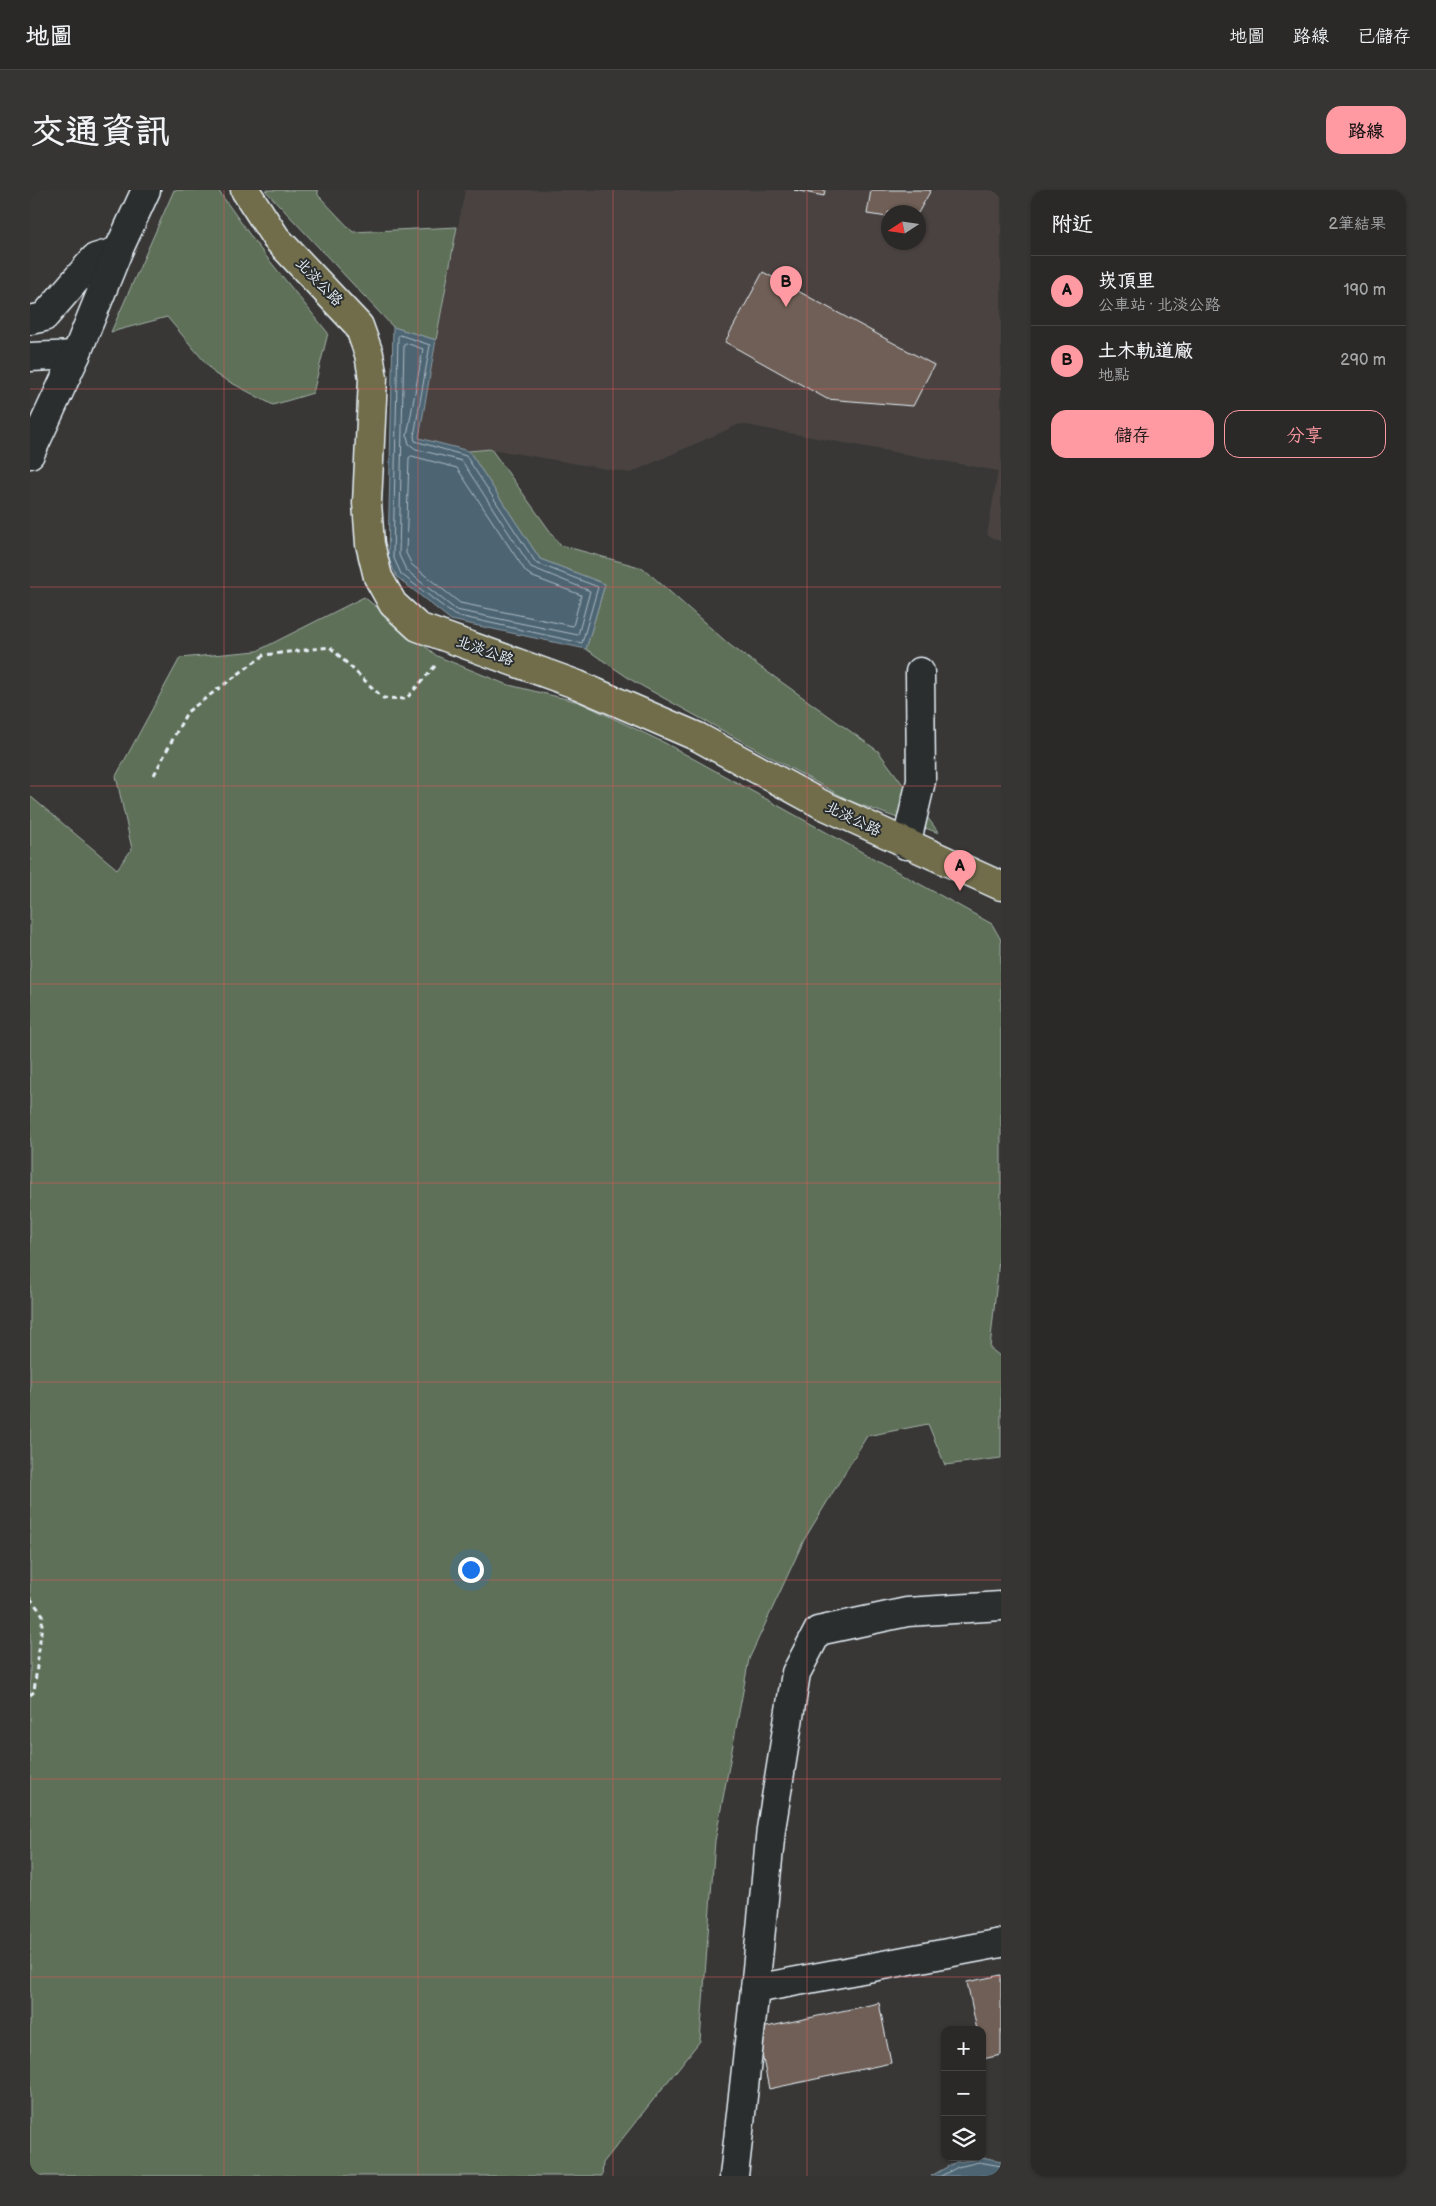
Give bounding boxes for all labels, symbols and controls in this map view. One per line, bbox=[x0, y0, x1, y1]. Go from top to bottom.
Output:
text: 地圖 bbox=[25, 22, 73, 51]
text: 地圖 bbox=[1229, 26, 1265, 47]
text: 路線 bbox=[1293, 26, 1329, 47]
text: 已儲存 bbox=[1357, 26, 1411, 47]
button: 路線 bbox=[1326, 106, 1406, 154]
text: 交通資訊 bbox=[30, 111, 170, 154]
north arrow bbox=[881, 205, 926, 250]
text: 附近 bbox=[1051, 212, 1093, 237]
text: 2筆結果 bbox=[1329, 215, 1386, 234]
street label: 北淡公路 bbox=[291, 254, 347, 310]
pin: B bbox=[770, 266, 802, 307]
text: 崁頂里 bbox=[1098, 270, 1155, 293]
text: A bbox=[1062, 281, 1072, 300]
text: 190 m bbox=[1344, 281, 1386, 300]
text: 公車站 · 北淡公路 bbox=[1098, 296, 1220, 315]
text: 土木軌道廠 bbox=[1098, 340, 1193, 363]
text: B bbox=[1061, 351, 1073, 370]
text: 290 m bbox=[1340, 351, 1386, 370]
text: 地點 bbox=[1098, 366, 1130, 385]
button: 儲存 bbox=[1051, 410, 1214, 458]
button: 分享 bbox=[1224, 410, 1386, 458]
street label: 北淡公路 bbox=[454, 632, 516, 670]
street label: 北淡公路 bbox=[822, 797, 884, 841]
pin: A bbox=[944, 850, 976, 891]
your location bbox=[458, 1557, 484, 1583]
map controls bbox=[941, 2026, 986, 2161]
button: + bbox=[941, 2026, 986, 2071]
button: − bbox=[941, 2071, 986, 2116]
button: layers bbox=[941, 2116, 986, 2161]

